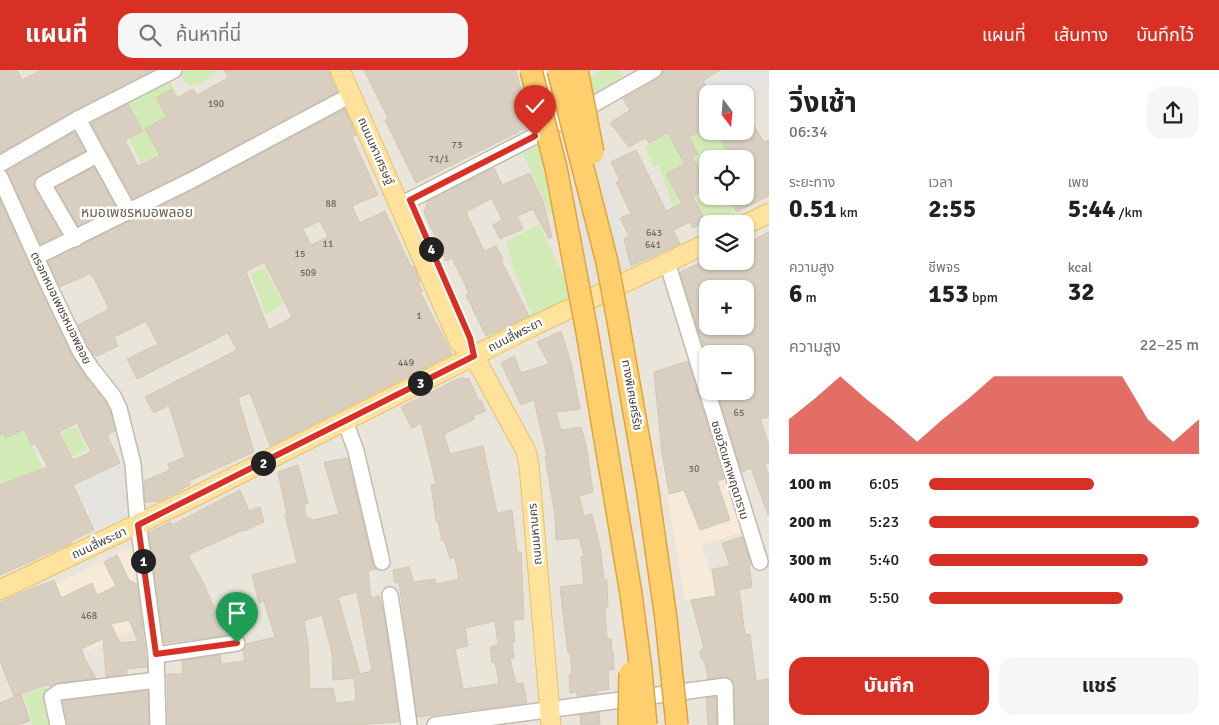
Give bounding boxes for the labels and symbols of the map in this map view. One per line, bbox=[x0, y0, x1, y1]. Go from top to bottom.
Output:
pin bbox=[514, 85, 556, 136]
north arrow bbox=[699, 85, 754, 140]
house number: 190 bbox=[208, 98, 224, 110]
street label: ถนนมหาเศรษฐ์ bbox=[354, 115, 397, 188]
house number: 73 bbox=[452, 139, 462, 151]
house number: 71/1 bbox=[429, 153, 449, 165]
house number: 88 bbox=[326, 198, 336, 210]
district label: หมอเพชรหมอพลอย bbox=[81, 204, 193, 221]
house number: 643 bbox=[646, 227, 662, 239]
pin: 4 bbox=[418, 236, 444, 262]
house number: 11 bbox=[323, 238, 333, 250]
house number: 641 bbox=[645, 239, 661, 251]
house number: 15 bbox=[295, 248, 305, 260]
street label: ตรอกหมอเพชรหมอพลอย bbox=[27, 249, 94, 367]
house number: 509 bbox=[300, 267, 316, 279]
house number: 1 bbox=[416, 310, 422, 322]
street label: ถนนสี่พระยา bbox=[485, 314, 545, 356]
house number: 449 bbox=[398, 357, 414, 369]
street label: ทางพิเศษศรีรัช bbox=[618, 359, 645, 432]
pin: 3 bbox=[408, 370, 432, 396]
house number: 65 bbox=[734, 407, 744, 419]
street label: ซอยวัดมหาพฤฒาราม bbox=[707, 419, 752, 521]
pin: 2 bbox=[250, 450, 276, 476]
house number: 30 bbox=[689, 463, 699, 475]
street label: ถนนมหานคร bbox=[525, 502, 546, 565]
street label: ถนนสี่พระยา bbox=[68, 522, 129, 563]
pin: 1 bbox=[130, 548, 156, 574]
pin bbox=[216, 592, 258, 643]
house number: 468 bbox=[81, 610, 97, 622]

